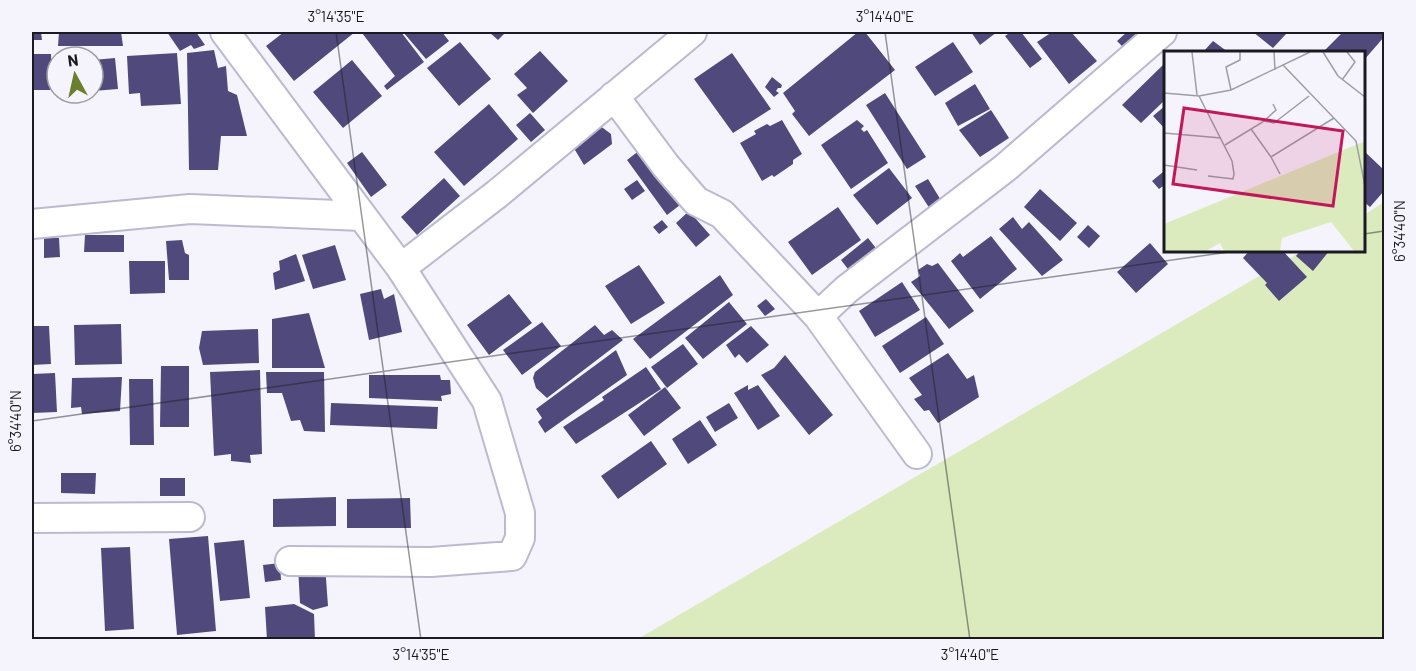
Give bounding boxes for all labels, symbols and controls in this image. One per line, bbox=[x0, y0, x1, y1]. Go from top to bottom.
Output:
text: 3°14'35"E bbox=[307, 7, 365, 25]
text: 3°14'40"E bbox=[856, 7, 914, 25]
north arrow bbox=[45, 45, 105, 105]
text: N bbox=[66, 50, 79, 70]
inset map bbox=[1164, 51, 1365, 252]
text: 6°34'40"N bbox=[1390, 200, 1408, 262]
text: 6°34'40"N bbox=[6, 390, 24, 452]
text: 3°14'35"E bbox=[392, 645, 450, 663]
text: 3°14'40"E bbox=[941, 645, 999, 663]

